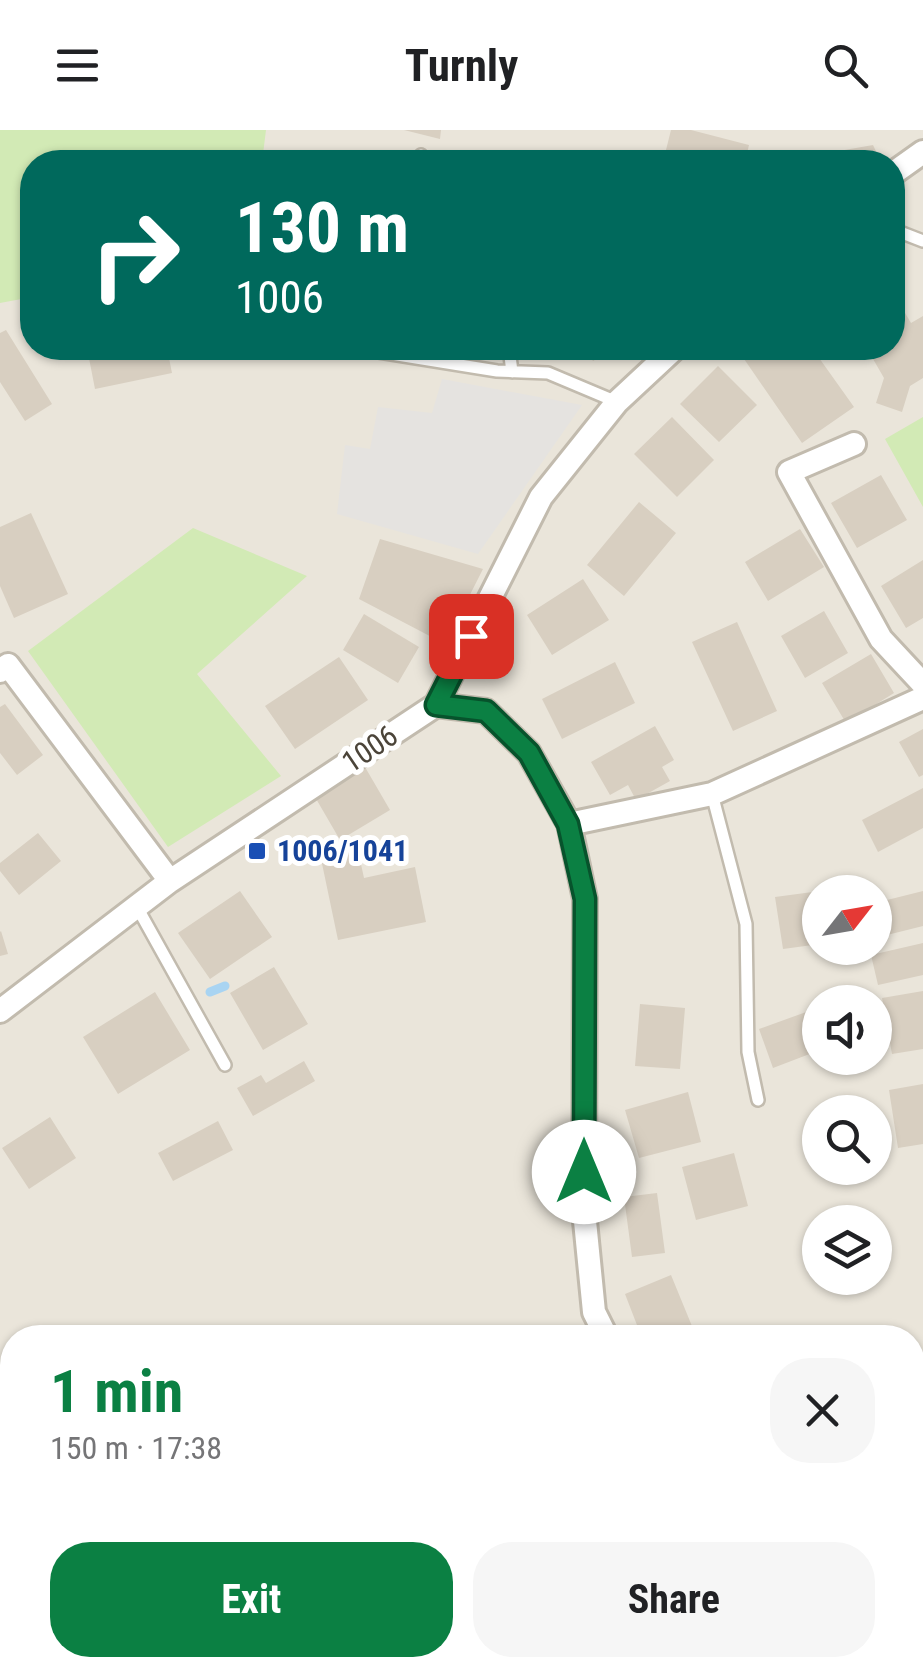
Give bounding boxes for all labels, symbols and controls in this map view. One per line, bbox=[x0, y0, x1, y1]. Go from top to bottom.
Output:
icon: menu bbox=[50, 38, 105, 93]
icon: search bbox=[818, 38, 873, 93]
text: Turnly bbox=[405, 39, 518, 92]
text: 130 m bbox=[235, 187, 409, 269]
icon: right bbox=[70, 190, 200, 320]
text: 1006 bbox=[235, 271, 324, 324]
pin bbox=[429, 594, 514, 679]
icon: arrive bbox=[444, 609, 499, 664]
street label: 1006 bbox=[335, 718, 404, 780]
place label: 1006/1041 bbox=[277, 833, 408, 868]
marker: 1006/1041 bbox=[246, 840, 268, 862]
north arrow bbox=[802, 875, 892, 965]
map controls bbox=[802, 875, 892, 1295]
button: sound bbox=[802, 985, 892, 1075]
button: search bbox=[802, 1095, 892, 1185]
position arrow bbox=[532, 1120, 636, 1224]
button: layers bbox=[802, 1205, 892, 1295]
text: 1 min bbox=[50, 1356, 183, 1427]
button: close bbox=[770, 1358, 875, 1463]
text: 150 m · 17:38 bbox=[50, 1429, 222, 1467]
button: Exit bbox=[50, 1542, 453, 1657]
button: Share bbox=[473, 1542, 875, 1657]

